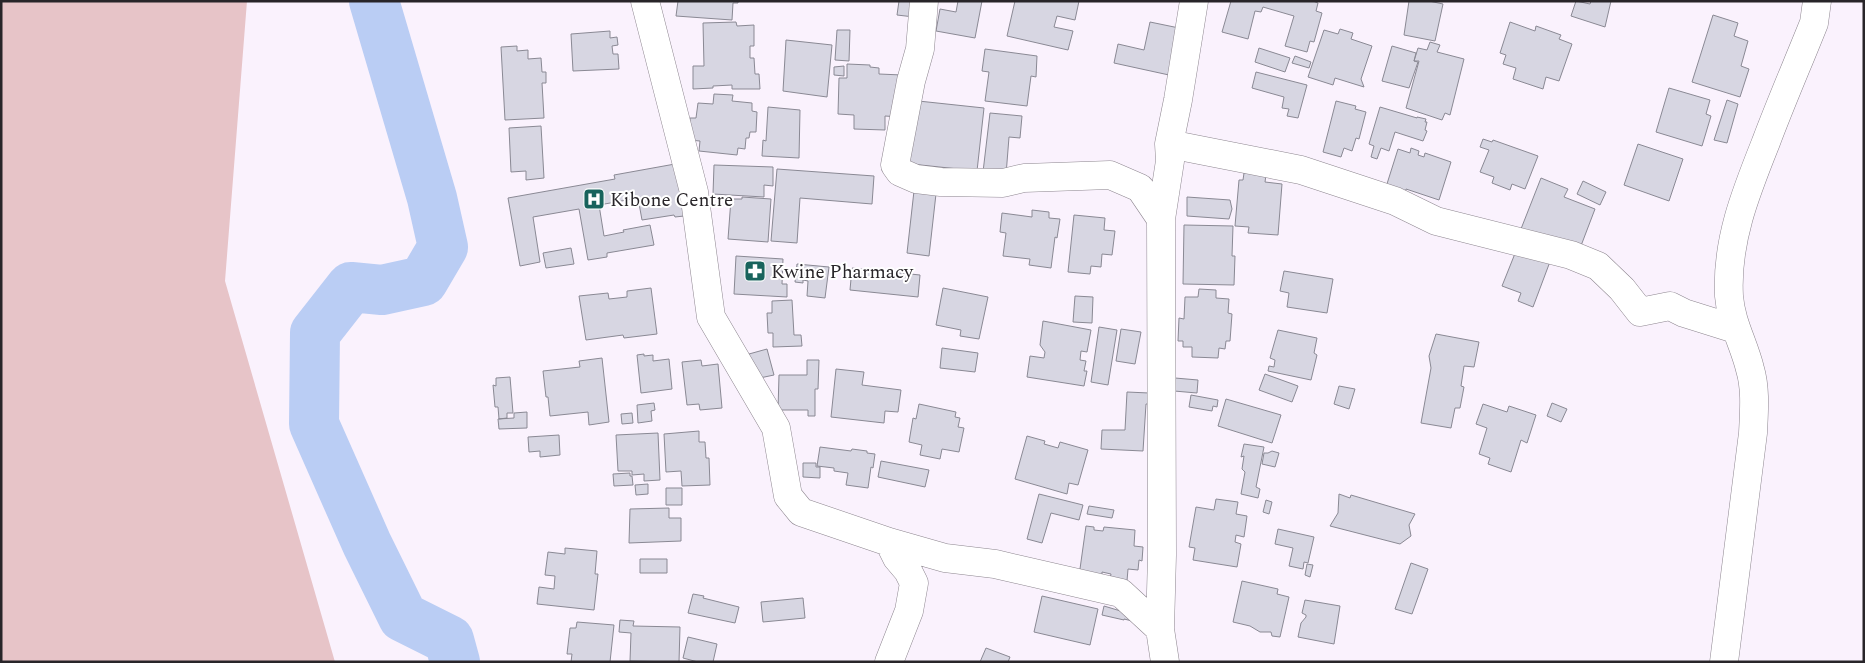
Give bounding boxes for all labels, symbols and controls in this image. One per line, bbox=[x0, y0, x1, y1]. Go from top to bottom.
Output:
place label: Kibone Centre bbox=[610, 186, 733, 215]
hospital icon: Kibone Centre bbox=[582, 187, 606, 211]
place label: Kwine Pharmacy bbox=[771, 258, 914, 287]
pharmacy icon: Kwine Pharmacy bbox=[743, 259, 767, 283]

